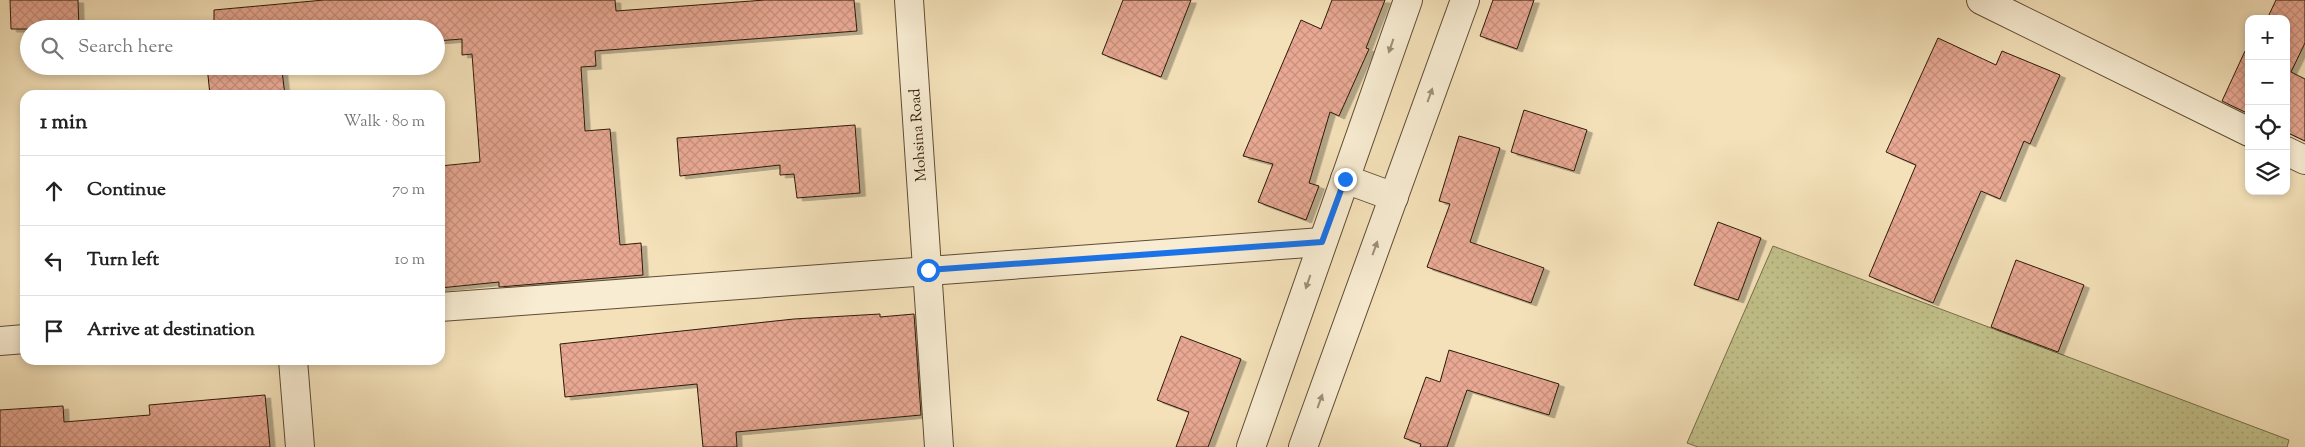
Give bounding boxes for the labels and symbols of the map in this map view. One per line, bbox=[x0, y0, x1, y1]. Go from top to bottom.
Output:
one-way arrow bbox=[1387, 39, 1395, 54]
street label: Mohsina Road bbox=[905, 87, 933, 182]
one-way arrow bbox=[1427, 88, 1434, 103]
route end bbox=[1334, 168, 1357, 191]
one-way arrow bbox=[1372, 241, 1379, 256]
route start bbox=[917, 259, 940, 282]
one-way arrow bbox=[1304, 275, 1312, 290]
one-way arrow bbox=[1316, 393, 1324, 408]

